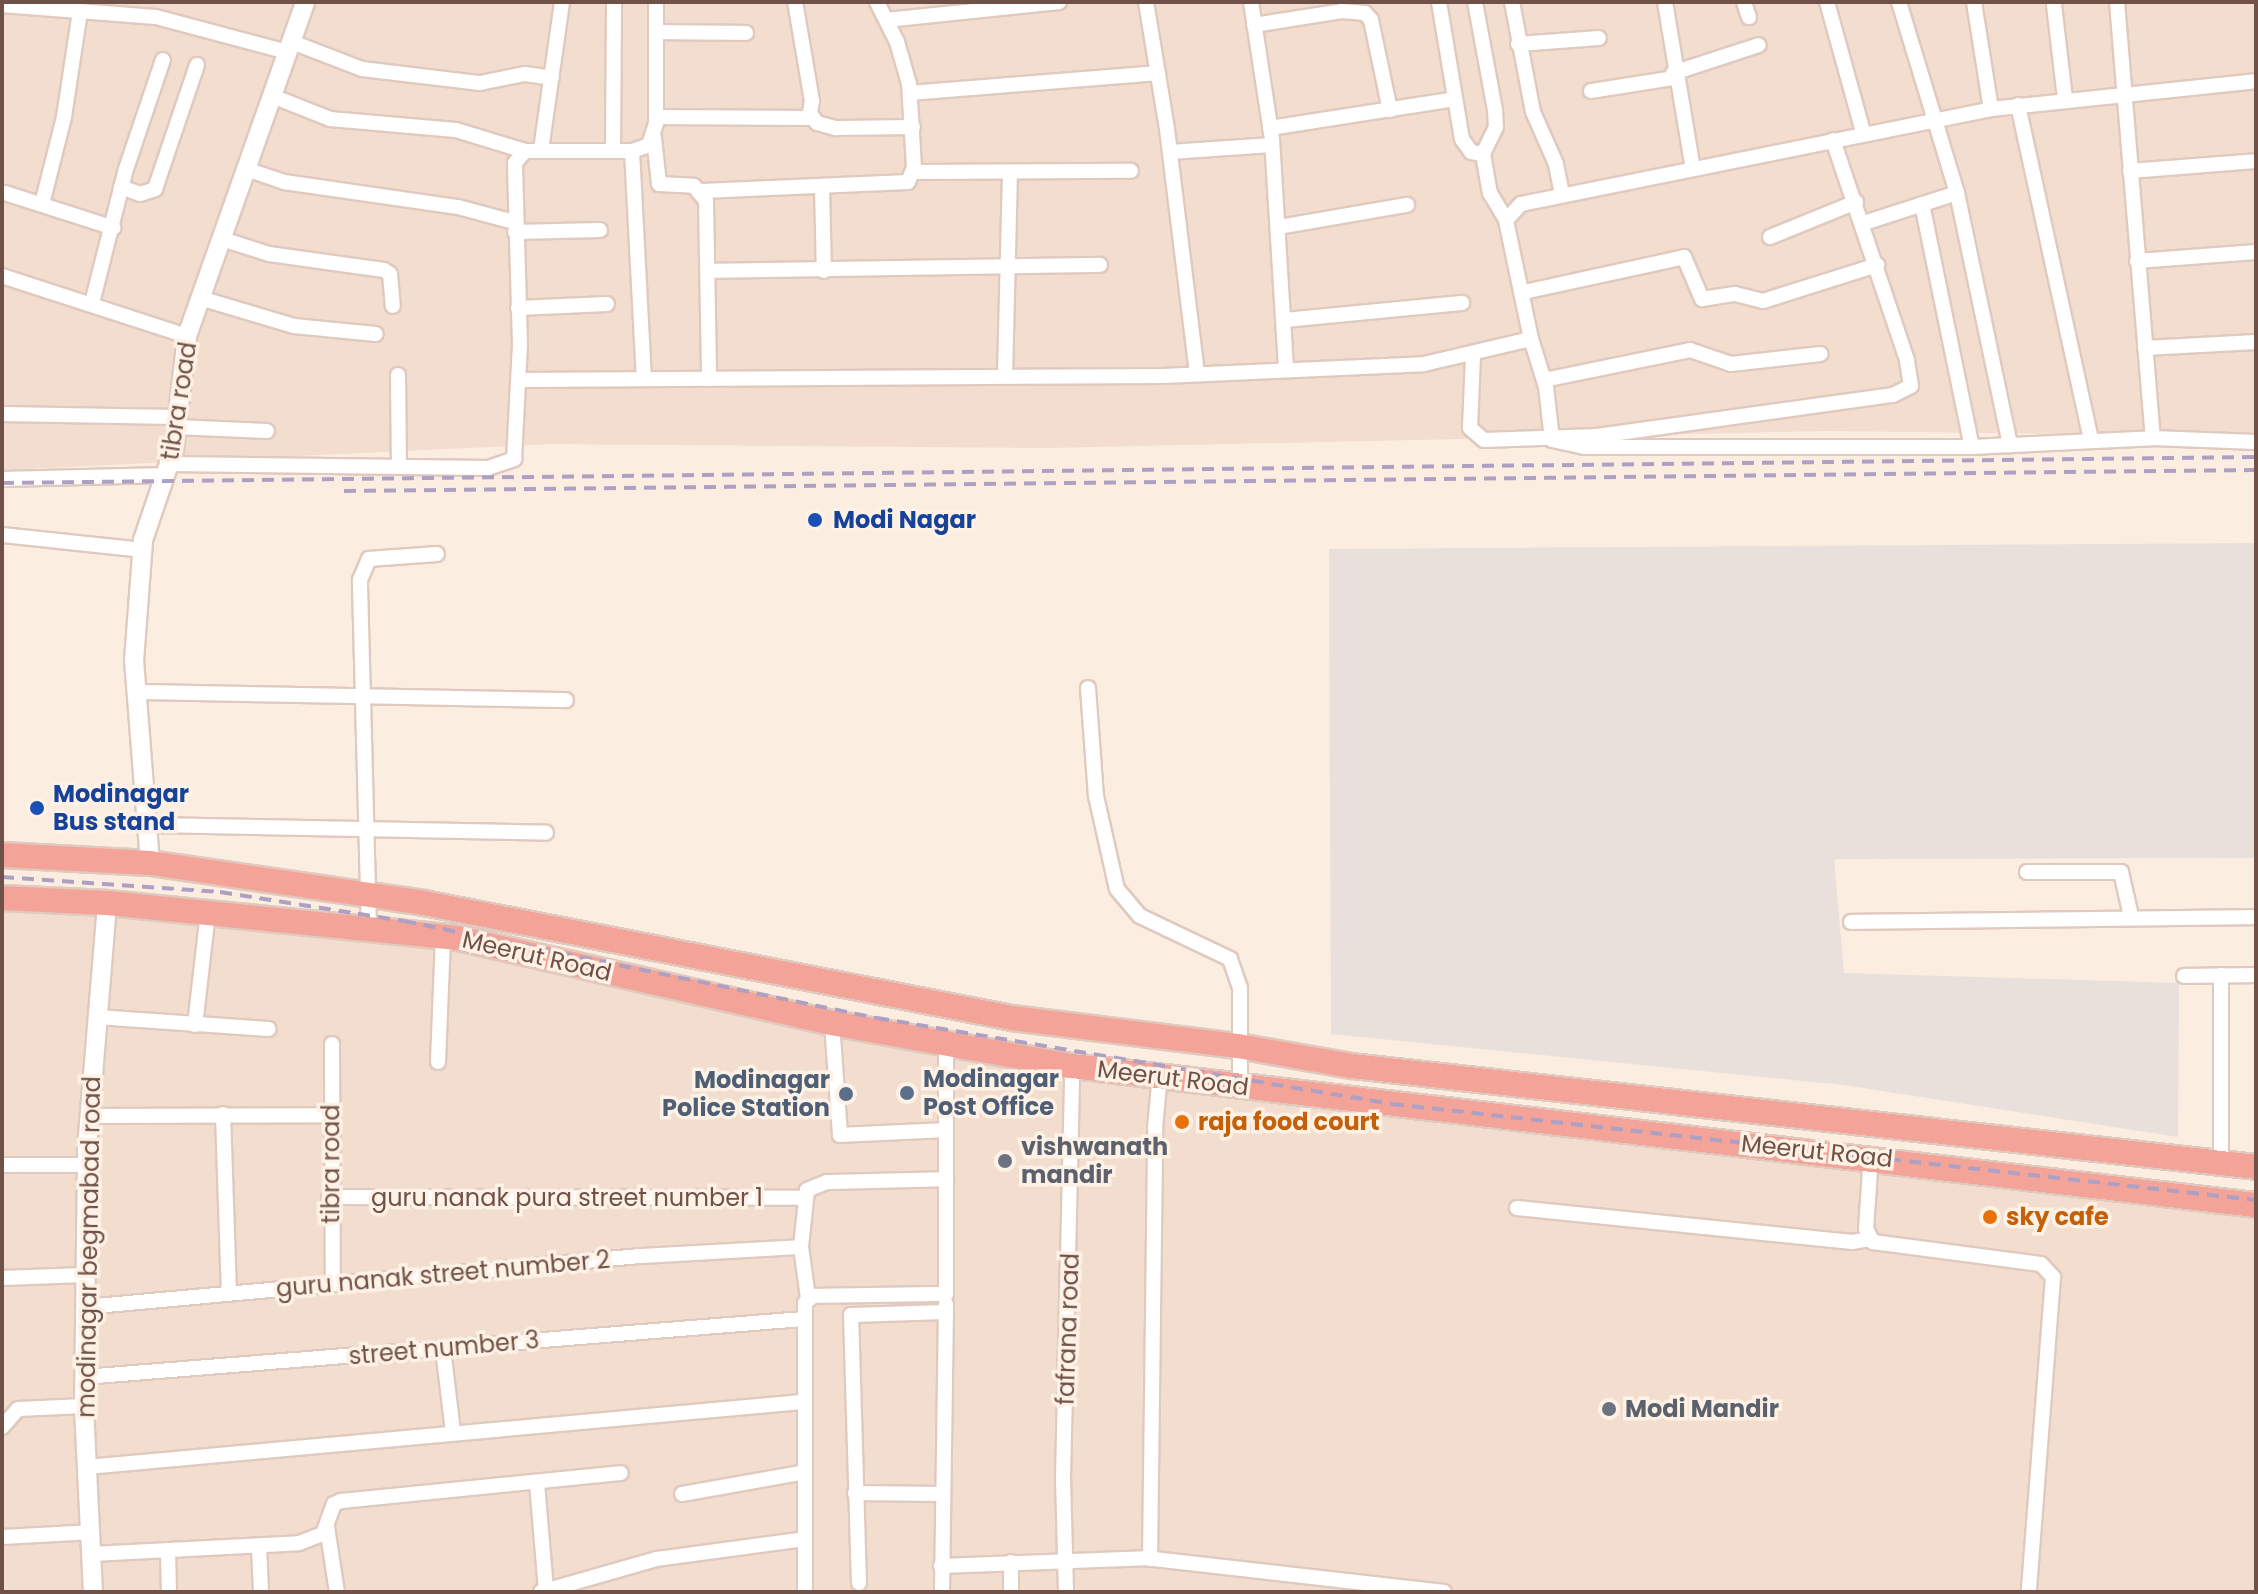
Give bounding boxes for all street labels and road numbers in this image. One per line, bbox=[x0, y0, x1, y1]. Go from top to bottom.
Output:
street label: tibra road bbox=[155, 340, 203, 462]
street label: Meerut Road bbox=[460, 925, 614, 987]
street label: Meerut Road bbox=[1096, 1054, 1250, 1102]
street label: modinagar begmabad road bbox=[72, 1076, 106, 1418]
street label: tibra road bbox=[317, 1104, 345, 1224]
street label: Meerut Road bbox=[1740, 1129, 1894, 1173]
street label: guru nanak pura street number 1 bbox=[371, 1184, 763, 1212]
street label: guru nanak street number 2 bbox=[275, 1245, 611, 1303]
street label: fafrana road bbox=[1051, 1253, 1085, 1405]
street label: street number 3 bbox=[348, 1325, 540, 1371]

